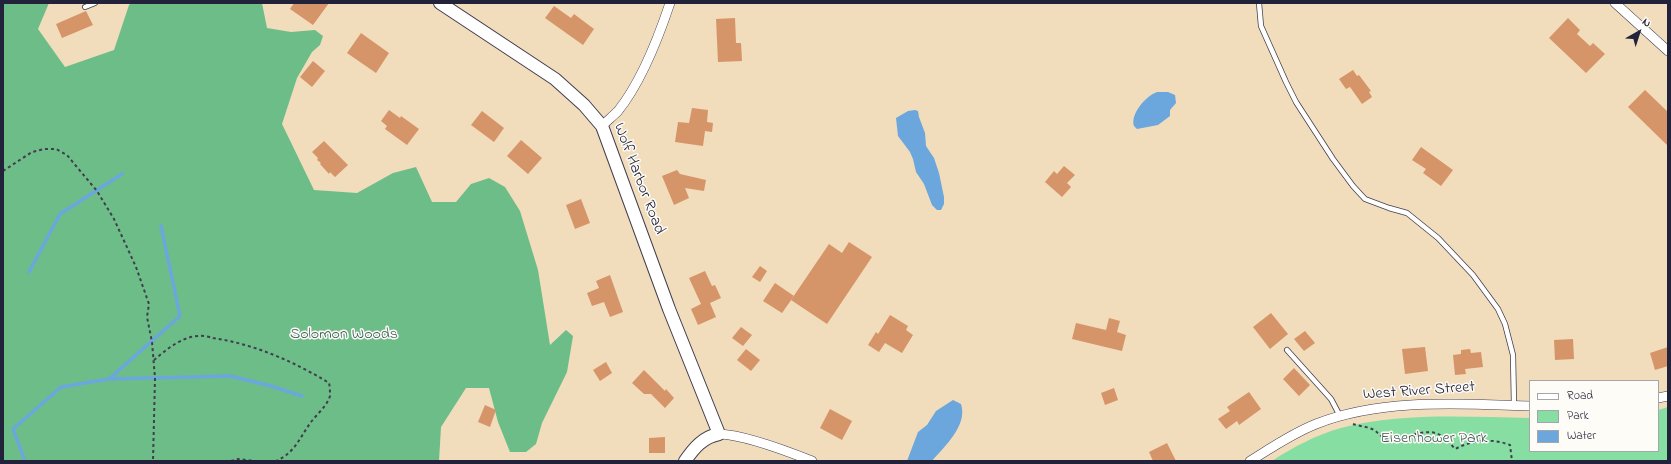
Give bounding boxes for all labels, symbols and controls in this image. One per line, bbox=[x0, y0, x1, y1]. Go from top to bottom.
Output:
north arrow bbox=[1619, 12, 1659, 52]
text: N bbox=[1639, 14, 1654, 31]
street label: Wolf Harbor Road bbox=[608, 121, 668, 237]
park label: Solomon Woods bbox=[290, 325, 398, 345]
street label: West River Street bbox=[1363, 379, 1475, 405]
legend bbox=[1529, 380, 1659, 452]
text: Road bbox=[1567, 387, 1593, 405]
text: Park bbox=[1567, 407, 1589, 425]
text: Water bbox=[1567, 427, 1596, 445]
park label: Eisenhower Park bbox=[1380, 429, 1488, 449]

